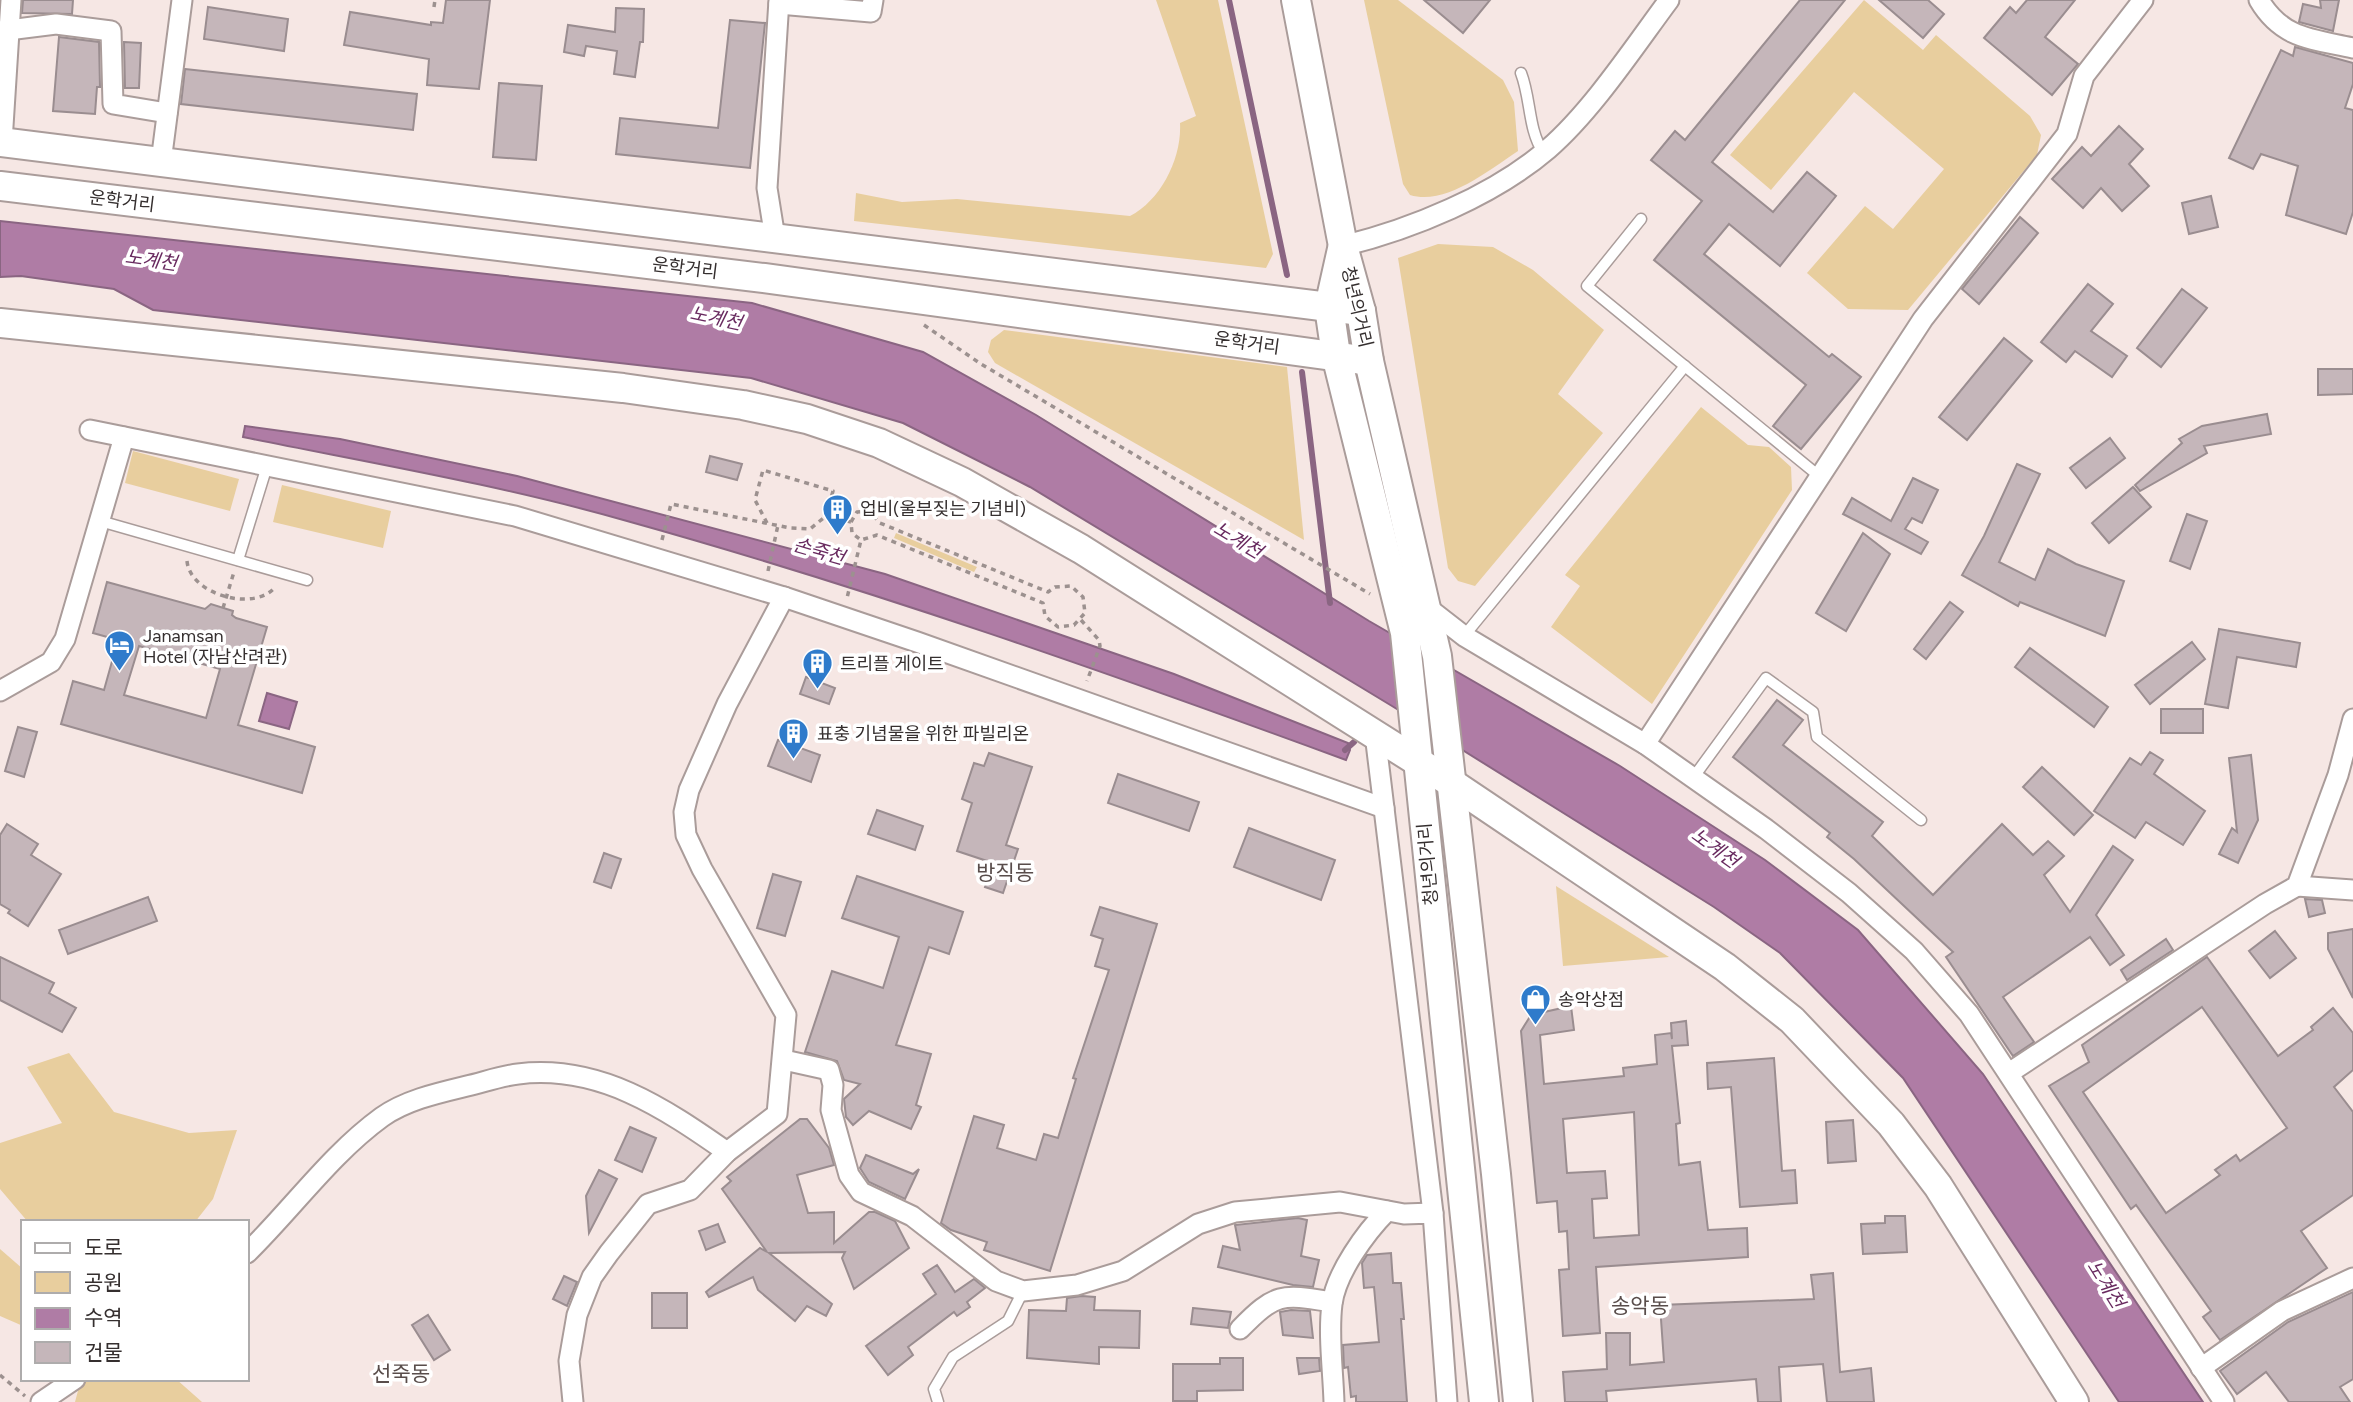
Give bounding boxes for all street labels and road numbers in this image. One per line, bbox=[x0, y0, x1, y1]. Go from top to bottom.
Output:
street label: 운학거리 bbox=[88, 186, 156, 216]
street label: 운학거리 bbox=[651, 253, 719, 283]
street label: 청년의거리 bbox=[1337, 264, 1377, 350]
street label: 운학거리 bbox=[1213, 327, 1281, 359]
street label: 청년의거리 bbox=[1413, 822, 1443, 906]

